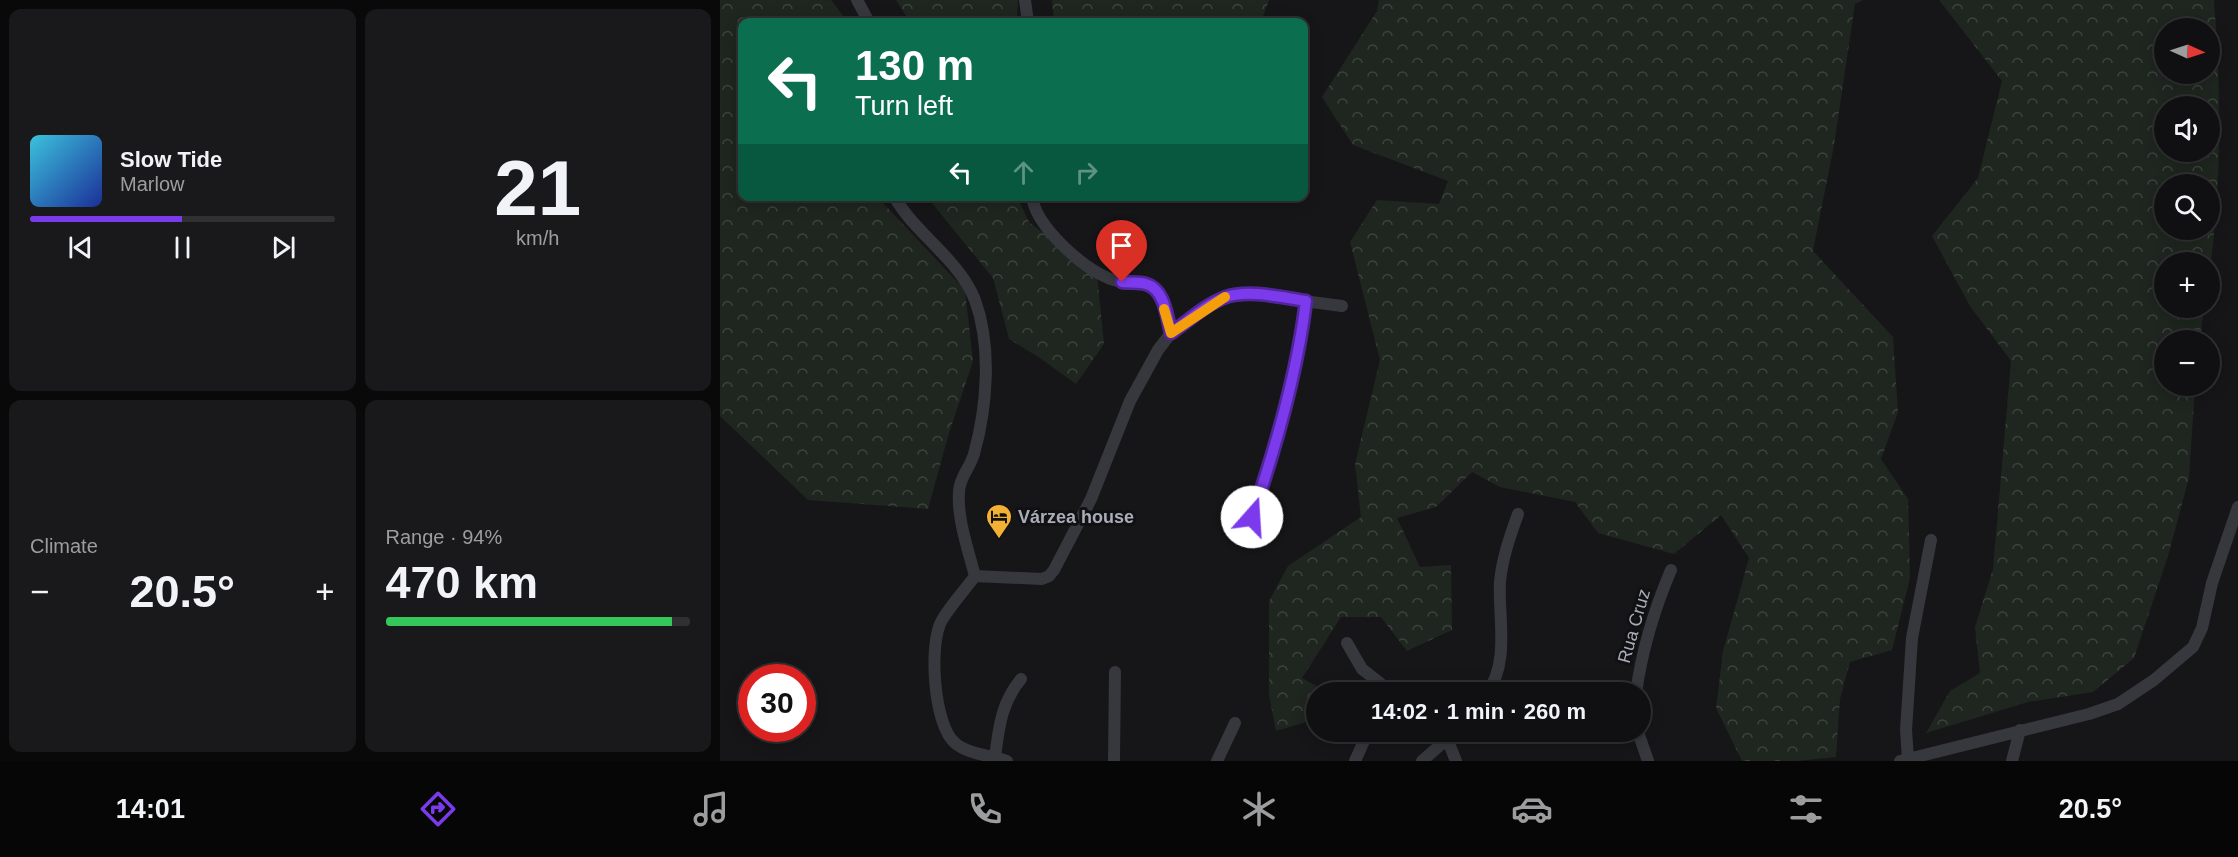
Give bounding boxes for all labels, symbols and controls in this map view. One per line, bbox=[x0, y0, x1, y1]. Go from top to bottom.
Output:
north arrow bbox=[2154, 18, 2220, 84]
map controls bbox=[2154, 18, 2220, 396]
icon: left bbox=[756, 42, 834, 120]
text: 130 m bbox=[855, 42, 974, 89]
text: Turn left bbox=[855, 91, 953, 121]
button: sound bbox=[2154, 96, 2220, 162]
text: 21 bbox=[494, 144, 581, 232]
text: Slow Tide bbox=[120, 147, 222, 172]
icon: left bbox=[944, 156, 977, 189]
icon: ahead bbox=[1007, 156, 1040, 189]
icon: right bbox=[1070, 156, 1103, 189]
text: Marlow bbox=[120, 173, 184, 195]
button: search bbox=[2154, 174, 2220, 240]
pin bbox=[1096, 220, 1147, 282]
text: km/h bbox=[516, 227, 559, 249]
icon: arrive bbox=[1105, 229, 1138, 262]
icon: previous bbox=[64, 231, 97, 264]
icon: pause bbox=[166, 231, 199, 264]
icon: next bbox=[267, 231, 300, 264]
button: + bbox=[2154, 252, 2220, 318]
button: − bbox=[2154, 330, 2220, 396]
position arrow bbox=[1220, 485, 1284, 549]
hotel icon: Várzea house bbox=[984, 502, 1014, 540]
place label: Várzea house bbox=[1018, 507, 1134, 527]
text: Range · 94% bbox=[386, 526, 502, 548]
text: Climate bbox=[30, 535, 98, 557]
text: 470 km bbox=[386, 557, 538, 608]
text: 20.5° bbox=[129, 566, 235, 617]
text: − bbox=[30, 573, 49, 610]
text: + bbox=[315, 573, 335, 610]
street label: Rua Cruz bbox=[1614, 587, 1654, 665]
speed limit sign: 30 bbox=[738, 664, 816, 742]
text: 14:02 · 1 min · 260 m bbox=[1371, 699, 1586, 724]
icon: directions bbox=[417, 788, 459, 830]
icon: music bbox=[690, 788, 732, 830]
icon: phone bbox=[964, 788, 1006, 830]
icon: climate bbox=[1238, 788, 1280, 830]
icon: car bbox=[1511, 788, 1553, 830]
icon: filters bbox=[1785, 788, 1827, 830]
text: 14:01 bbox=[116, 794, 185, 824]
text: 20.5° bbox=[2059, 794, 2122, 824]

